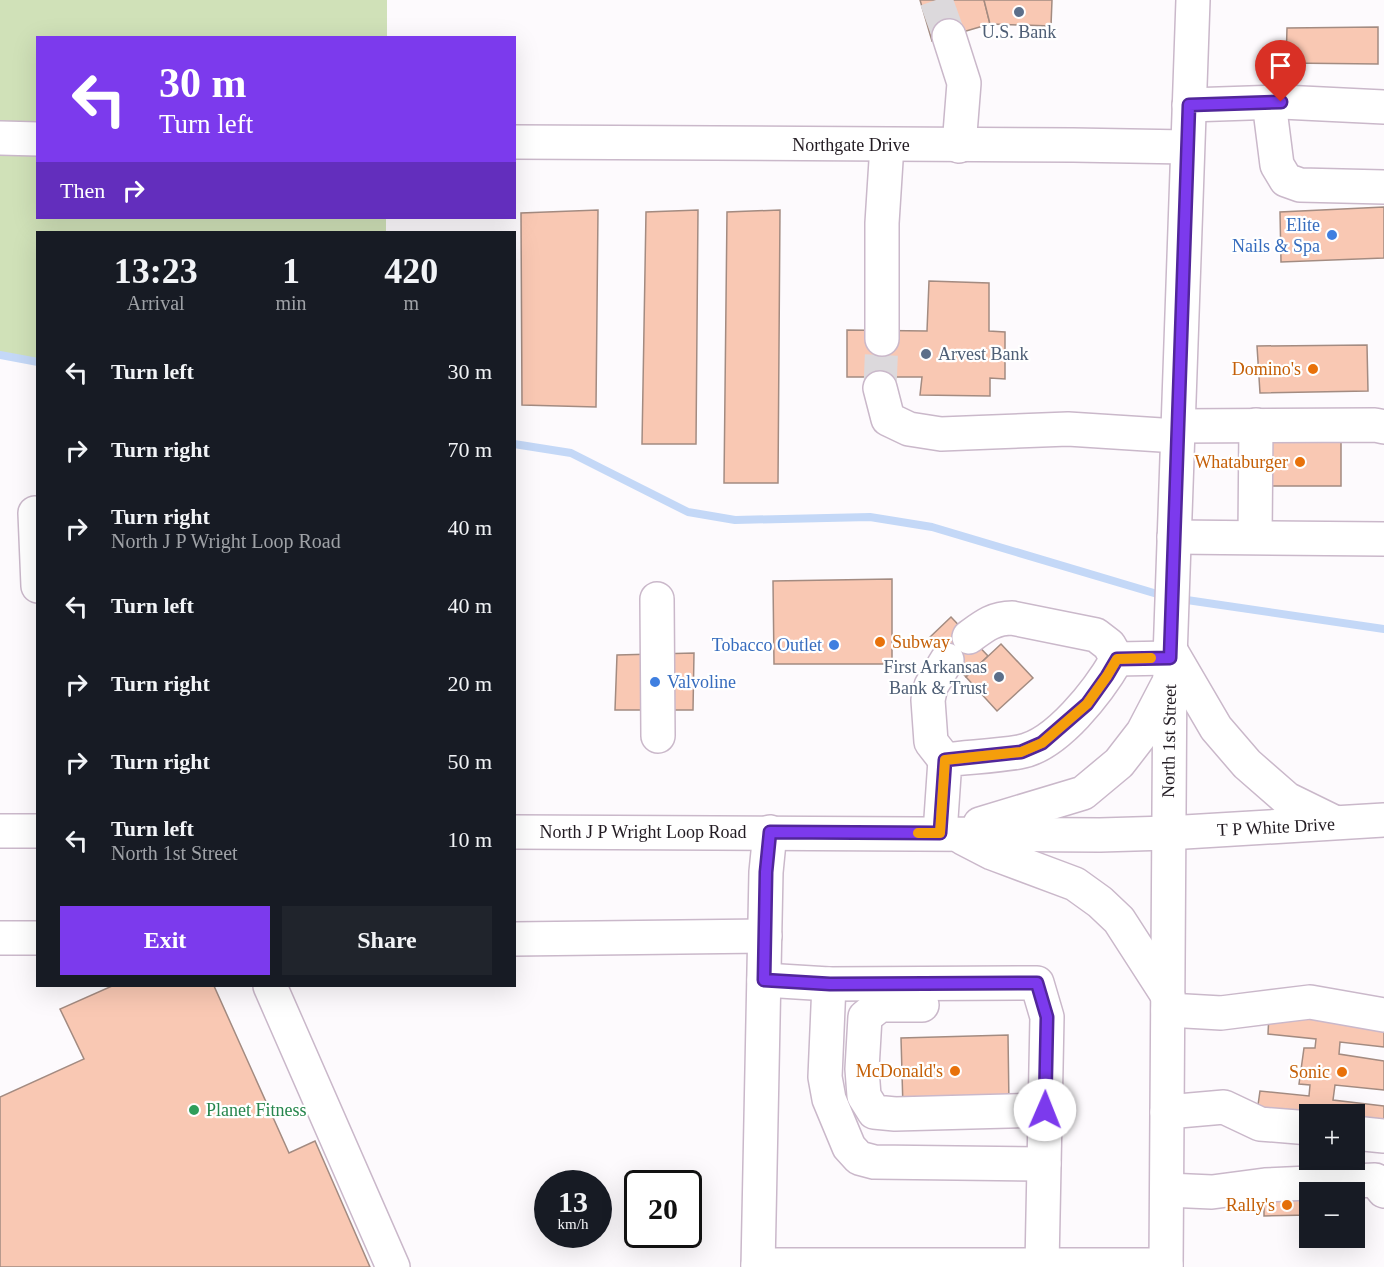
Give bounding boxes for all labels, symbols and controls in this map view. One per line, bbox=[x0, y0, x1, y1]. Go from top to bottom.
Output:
marker: U.S. Bank bbox=[1012, 5, 1026, 19]
place label: U.S. Bank bbox=[982, 22, 1056, 42]
pin bbox=[1255, 40, 1306, 102]
icon: arrive bbox=[1264, 49, 1297, 82]
icon: left bbox=[60, 60, 138, 138]
text: 30 m bbox=[159, 60, 247, 106]
text: Turn left bbox=[159, 109, 253, 139]
street label: Northgate Drive bbox=[792, 135, 910, 155]
icon: right bbox=[117, 174, 150, 207]
text: Then bbox=[60, 178, 105, 203]
place label: Elite Nails & Spa bbox=[1232, 215, 1320, 256]
marker: Elite Nails & Spa bbox=[1325, 228, 1339, 242]
text: 13:23 bbox=[114, 251, 198, 291]
text: 1 bbox=[282, 251, 300, 291]
text: 420 bbox=[384, 251, 438, 291]
text: Arrival bbox=[127, 292, 185, 314]
text: min bbox=[275, 292, 307, 314]
text: m bbox=[404, 292, 419, 314]
place label: Arvest Bank bbox=[938, 344, 1028, 364]
marker: Arvest Bank bbox=[919, 347, 933, 361]
icon: left bbox=[60, 356, 93, 389]
text: Turn left bbox=[111, 359, 194, 384]
text: 30 m bbox=[447, 359, 492, 384]
place label: Domino's bbox=[1232, 359, 1301, 379]
marker: Domino's bbox=[1306, 362, 1320, 376]
icon: right bbox=[60, 434, 93, 467]
text: Turn right bbox=[111, 437, 210, 462]
text: 70 m bbox=[447, 437, 492, 462]
place label: Whataburger bbox=[1194, 452, 1288, 472]
marker: Whataburger bbox=[1293, 455, 1307, 469]
text: Turn right bbox=[111, 504, 210, 529]
icon: right bbox=[60, 512, 93, 545]
text: 40 m bbox=[447, 515, 492, 540]
text: North J P Wright Loop Road bbox=[111, 530, 341, 552]
icon: left bbox=[60, 590, 93, 623]
text: Turn left bbox=[111, 593, 194, 618]
text: 40 m bbox=[447, 593, 492, 618]
place label: Subway bbox=[892, 632, 950, 652]
place label: Tobacco Outlet bbox=[712, 635, 822, 655]
marker: Subway bbox=[873, 635, 887, 649]
marker: Tobacco Outlet bbox=[827, 638, 841, 652]
place label: First Arkansas Bank & Trust bbox=[884, 657, 987, 698]
icon: right bbox=[60, 668, 93, 701]
marker: First Arkansas Bank & Trust bbox=[992, 670, 1006, 684]
text: Turn right bbox=[111, 671, 210, 696]
text: 20 m bbox=[447, 671, 492, 696]
place label: Valvoline bbox=[667, 672, 736, 692]
marker: Valvoline bbox=[648, 675, 662, 689]
street label: North 1st Street bbox=[1158, 684, 1180, 798]
icon: right bbox=[60, 746, 93, 779]
text: Turn right bbox=[111, 749, 210, 774]
text: 50 m bbox=[447, 749, 492, 774]
street label: T P White Drive bbox=[1216, 814, 1336, 840]
text: Turn left bbox=[111, 816, 194, 841]
street label: North J P Wright Loop Road bbox=[540, 822, 746, 842]
icon: left bbox=[60, 824, 93, 857]
text: 10 m bbox=[447, 827, 492, 852]
text: North 1st Street bbox=[111, 842, 238, 864]
button: Exit bbox=[60, 906, 270, 975]
button: Share bbox=[282, 906, 492, 975]
place label: McDonald's bbox=[856, 1061, 943, 1081]
place label: Sonic bbox=[1289, 1062, 1330, 1082]
marker: McDonald's bbox=[948, 1064, 962, 1078]
marker: Sonic bbox=[1335, 1065, 1349, 1079]
position arrow bbox=[1013, 1078, 1077, 1142]
place label: Planet Fitness bbox=[206, 1100, 307, 1120]
marker: Planet Fitness bbox=[187, 1103, 201, 1117]
map controls bbox=[1299, 1104, 1365, 1248]
button: + bbox=[1299, 1104, 1365, 1170]
speed limit sign: 20 bbox=[624, 1170, 702, 1248]
button: − bbox=[1299, 1182, 1365, 1248]
text: 13 bbox=[558, 1185, 588, 1218]
place label: Rally's bbox=[1226, 1195, 1275, 1215]
marker: Rally's bbox=[1280, 1198, 1294, 1212]
text: km/h bbox=[558, 1216, 588, 1232]

